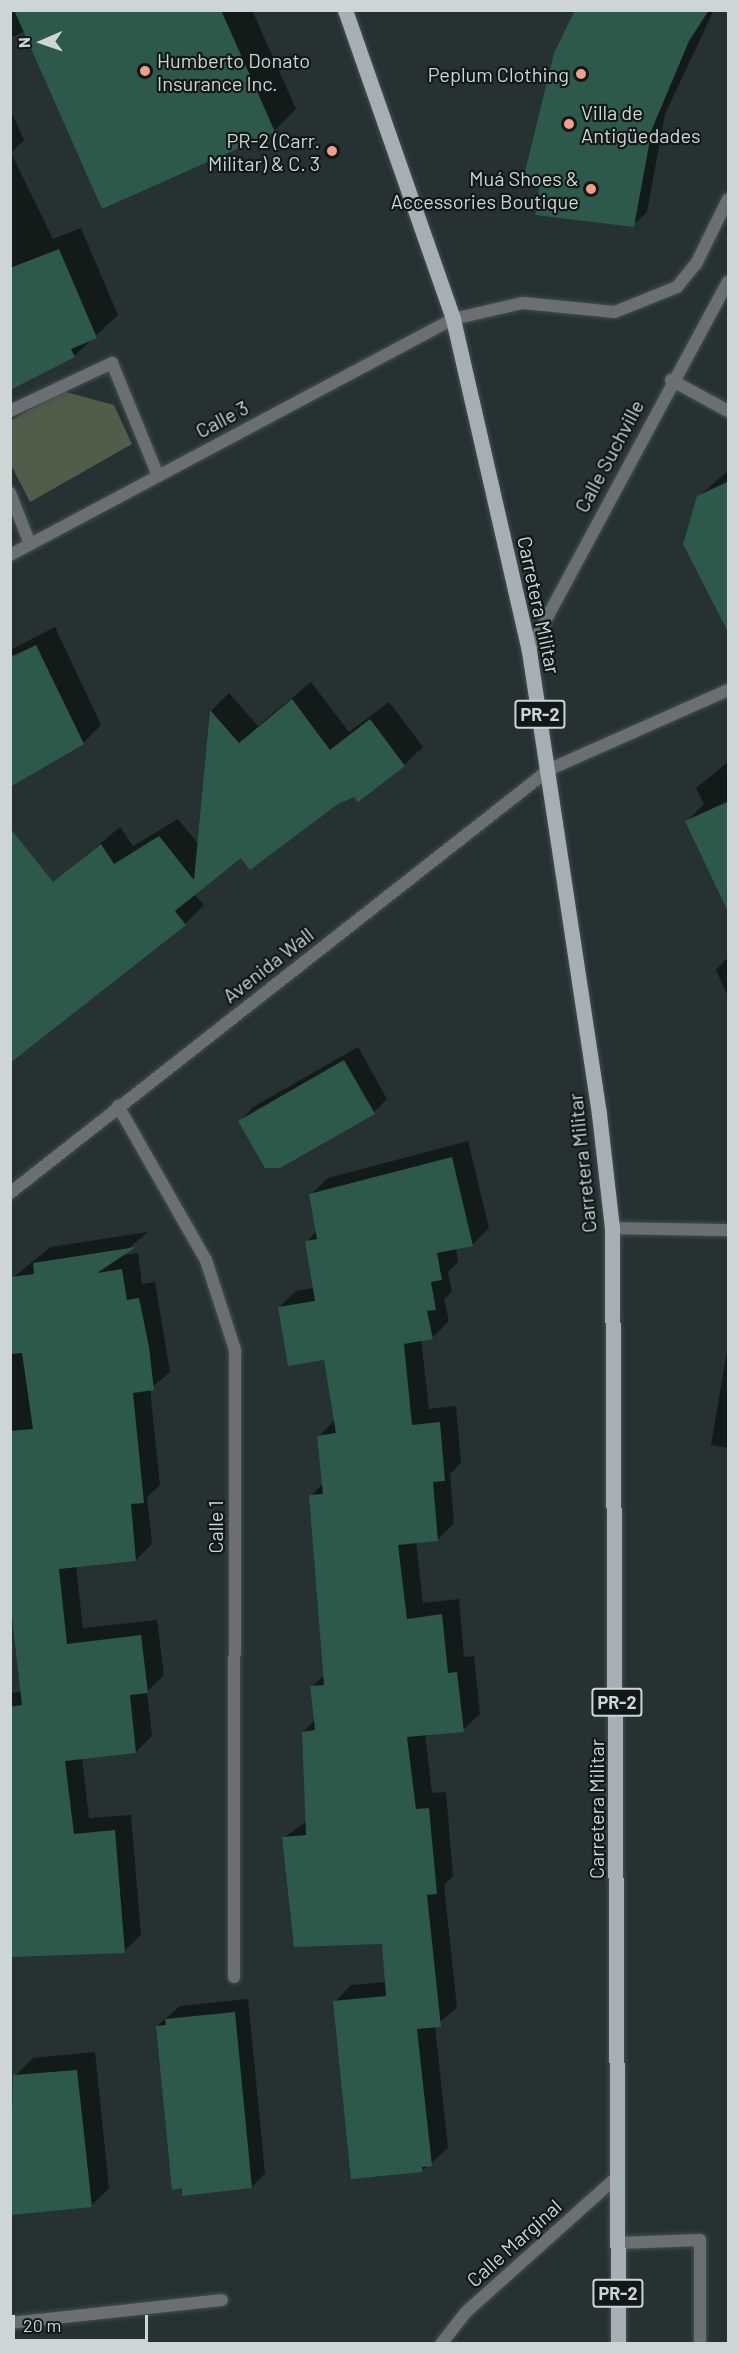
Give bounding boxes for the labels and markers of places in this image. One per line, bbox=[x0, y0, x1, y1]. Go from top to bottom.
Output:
place label: Humberto Donato Insurance Inc. bbox=[157, 48, 310, 95]
place label: Peplum Clothing bbox=[428, 62, 569, 86]
marker: Humberto Donato Insurance Inc. bbox=[138, 64, 152, 78]
marker: Peplum Clothing bbox=[574, 67, 588, 81]
place label: Villa de Antigüedades bbox=[581, 100, 701, 147]
marker: Villa de Antigüedades bbox=[562, 117, 576, 131]
place label: PR-2 (Carr. Militar) & C. 3 bbox=[208, 128, 320, 175]
marker: PR-2 (Carr. Militar) & C. 3 bbox=[325, 144, 339, 158]
place label: Muá Shoes & Accessories Boutique bbox=[391, 166, 579, 213]
marker: Muá Shoes & Accessories Boutique bbox=[584, 182, 598, 196]

